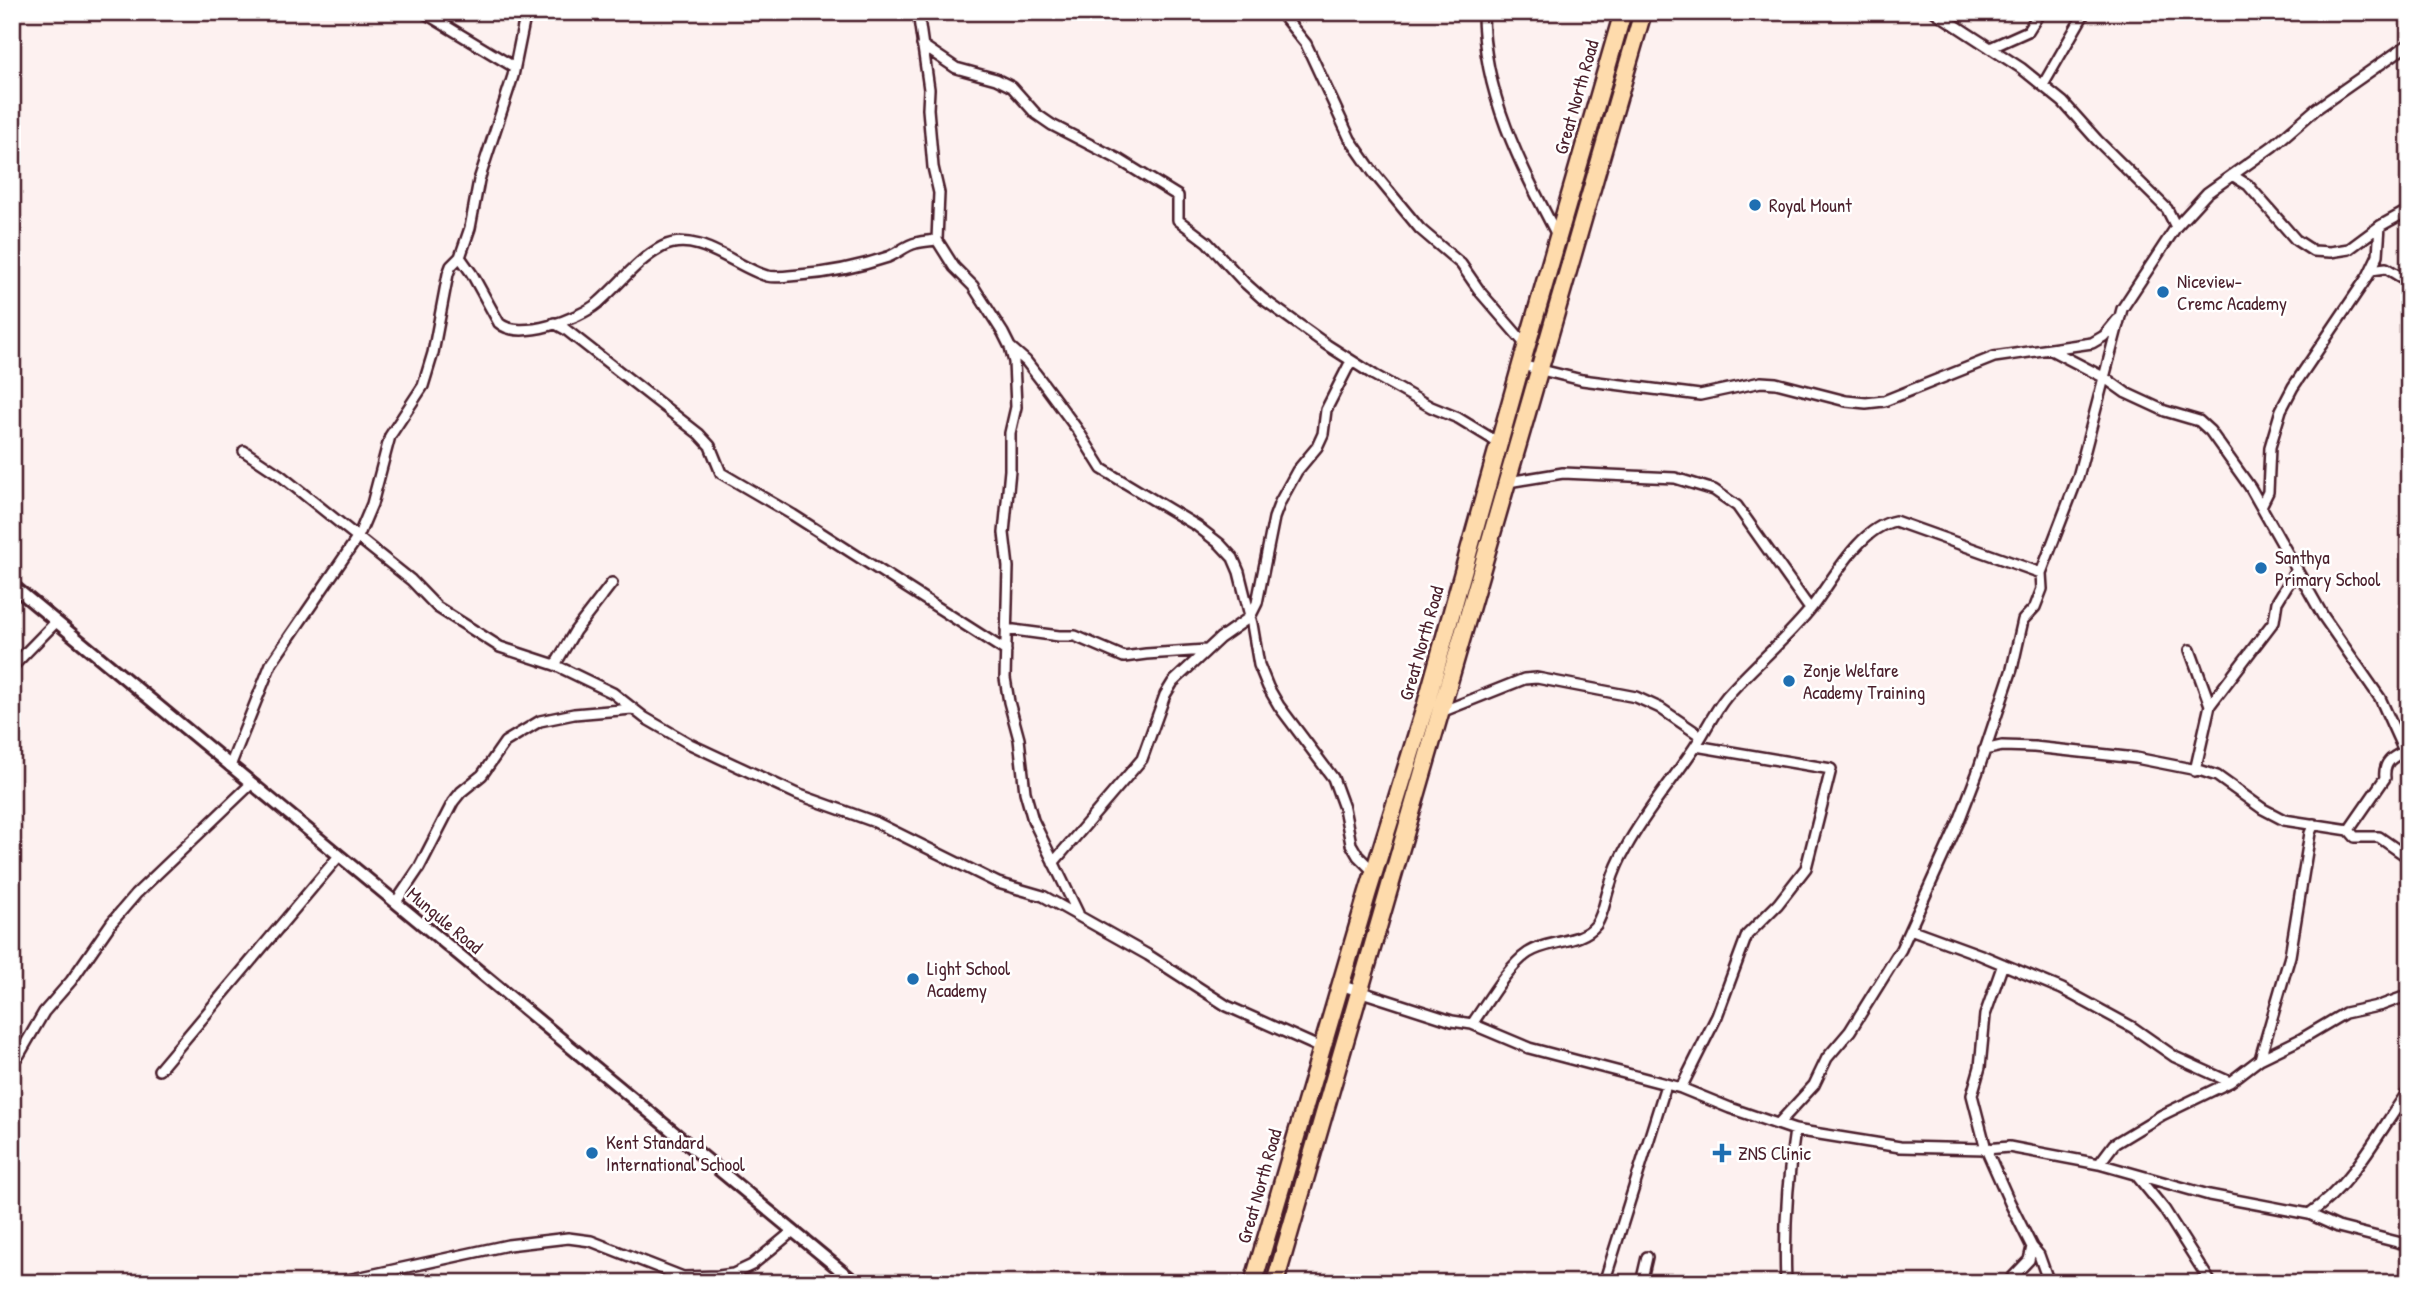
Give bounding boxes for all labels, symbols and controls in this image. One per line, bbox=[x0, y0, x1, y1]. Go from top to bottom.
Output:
street label: Great North Road bbox=[1547, 36, 1605, 157]
place label: Royal Mount bbox=[1769, 192, 1852, 218]
marker: Royal Mount bbox=[1747, 197, 1763, 213]
place label: Niceview- Cremc Academy bbox=[2177, 268, 2287, 316]
marker: Niceview- Cremc Academy bbox=[2155, 284, 2171, 300]
place label: Santhya Primary School bbox=[2275, 544, 2381, 592]
marker: Santhya Primary School bbox=[2253, 560, 2269, 576]
street label: Great North Road bbox=[1392, 582, 1450, 703]
place label: Zonje Welfare Academy Training bbox=[1803, 657, 1925, 705]
marker: Zonje Welfare Academy Training bbox=[1781, 673, 1797, 689]
street label: Mungule Road bbox=[402, 881, 489, 960]
place label: Light School Academy bbox=[927, 955, 1011, 1003]
marker: Light School Academy bbox=[905, 971, 921, 987]
street label: Great North Road bbox=[1230, 1125, 1288, 1246]
place label: Kent Standard International School bbox=[606, 1129, 746, 1177]
place label: ZNS Clinic bbox=[1738, 1140, 1811, 1166]
marker: ZNS Clinic bbox=[1712, 1143, 1732, 1163]
marker: Kent Standard International School bbox=[584, 1145, 600, 1161]

